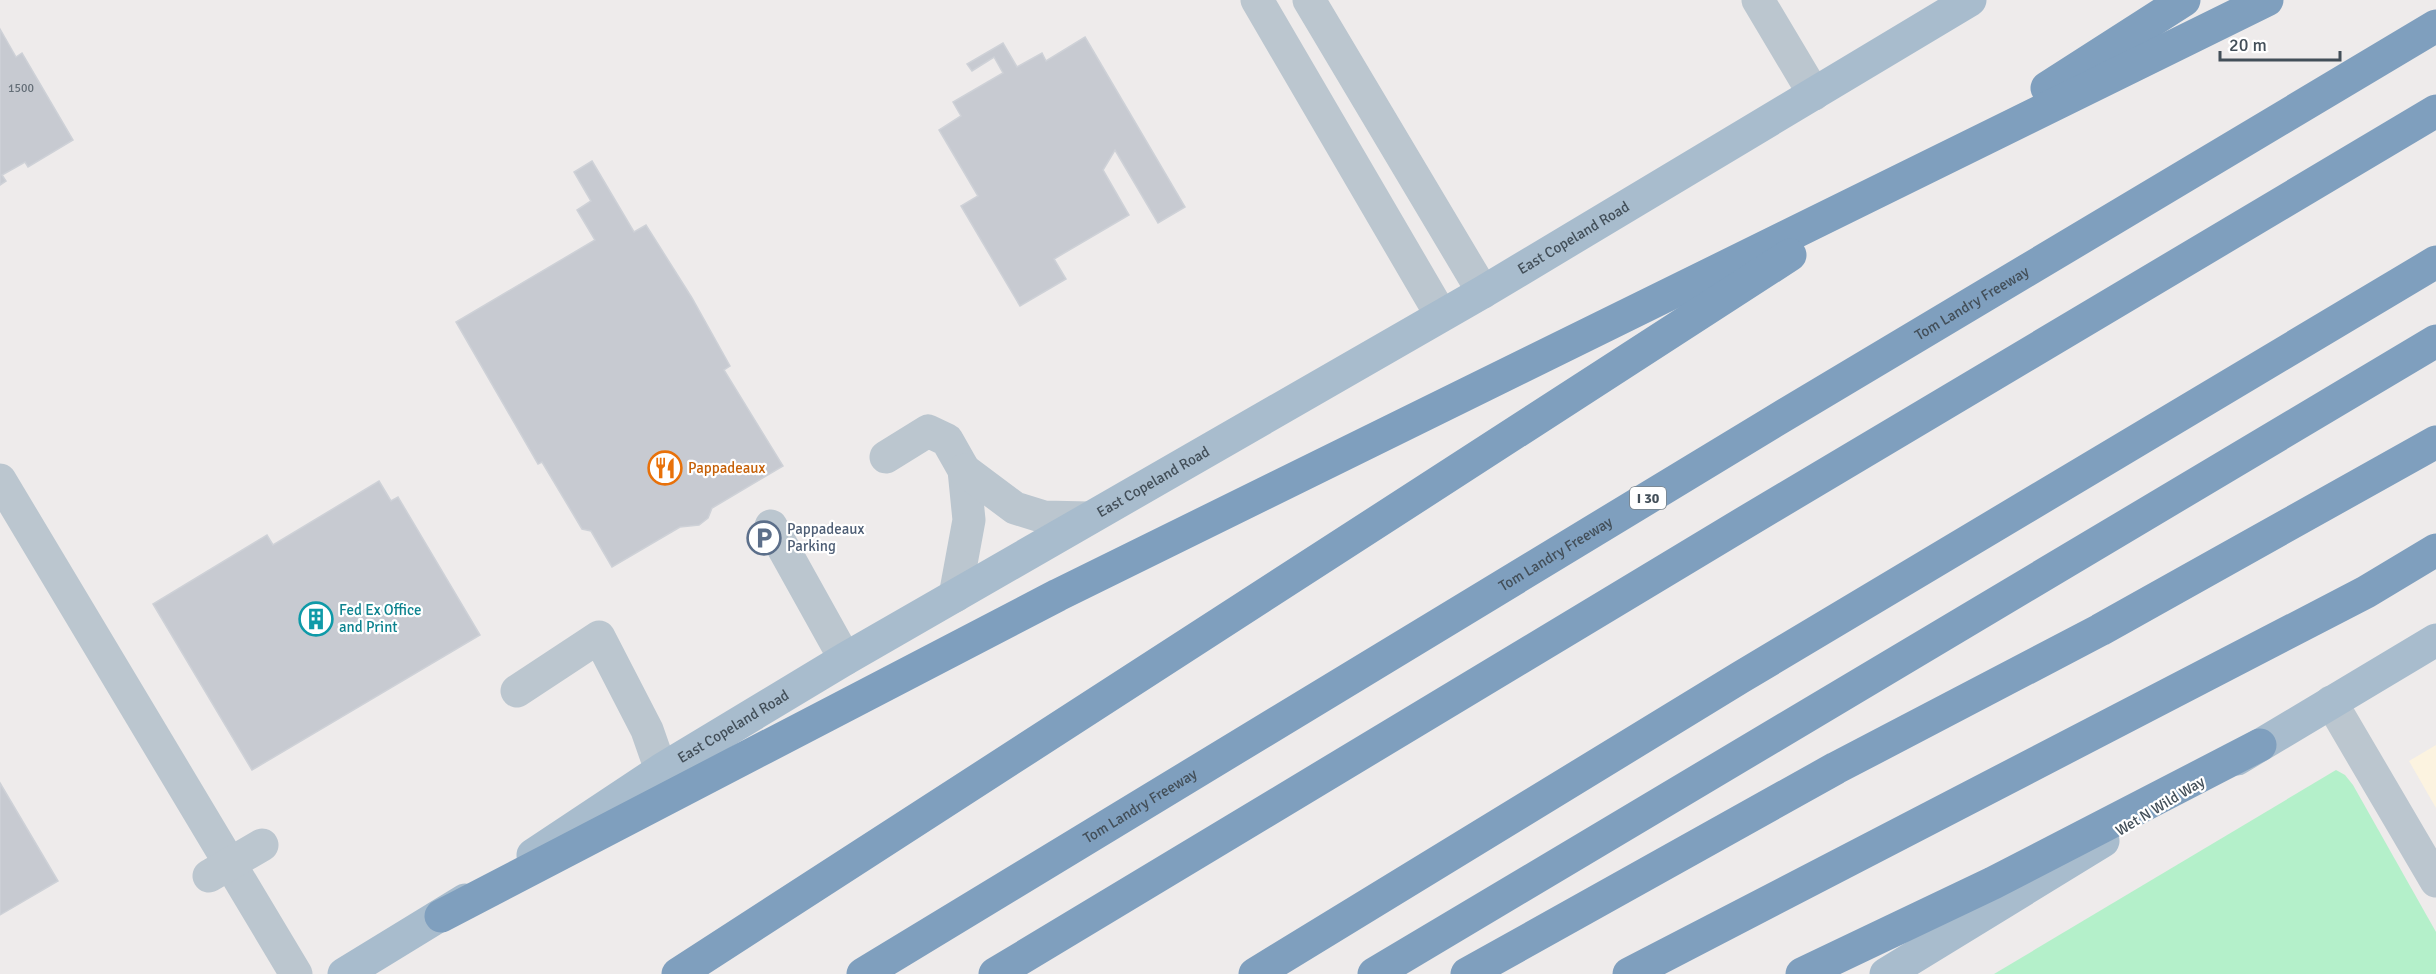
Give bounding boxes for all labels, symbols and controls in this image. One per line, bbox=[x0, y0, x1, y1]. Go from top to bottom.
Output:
scale bar bbox=[2220, 24, 2340, 62]
text: 20 m bbox=[2229, 34, 2267, 56]
house number: 1500 bbox=[8, 81, 34, 96]
street label: East Copeland Road bbox=[1514, 197, 1633, 278]
street label: Tom Landry Freeway bbox=[1912, 262, 2032, 344]
street label: East Copeland Road bbox=[1094, 442, 1213, 521]
restaurant icon: Pappadeaux bbox=[647, 450, 683, 486]
place label: Pappadeaux bbox=[688, 459, 765, 477]
road number: I 30 bbox=[1630, 487, 1666, 509]
street label: Tom Landry Freeway bbox=[1495, 513, 1616, 595]
parking icon: Pappadeaux Parking bbox=[746, 520, 782, 556]
place label: Pappadeaux Parking bbox=[787, 520, 864, 555]
building icon: Fed Ex Office and Print bbox=[298, 601, 334, 637]
place label: Fed Ex Office and Print bbox=[339, 601, 422, 636]
street label: East Copeland Road bbox=[674, 686, 792, 767]
street label: Tom Landry Freeway bbox=[1080, 765, 1200, 847]
street label: Wet N Wild Way bbox=[2112, 772, 2208, 840]

